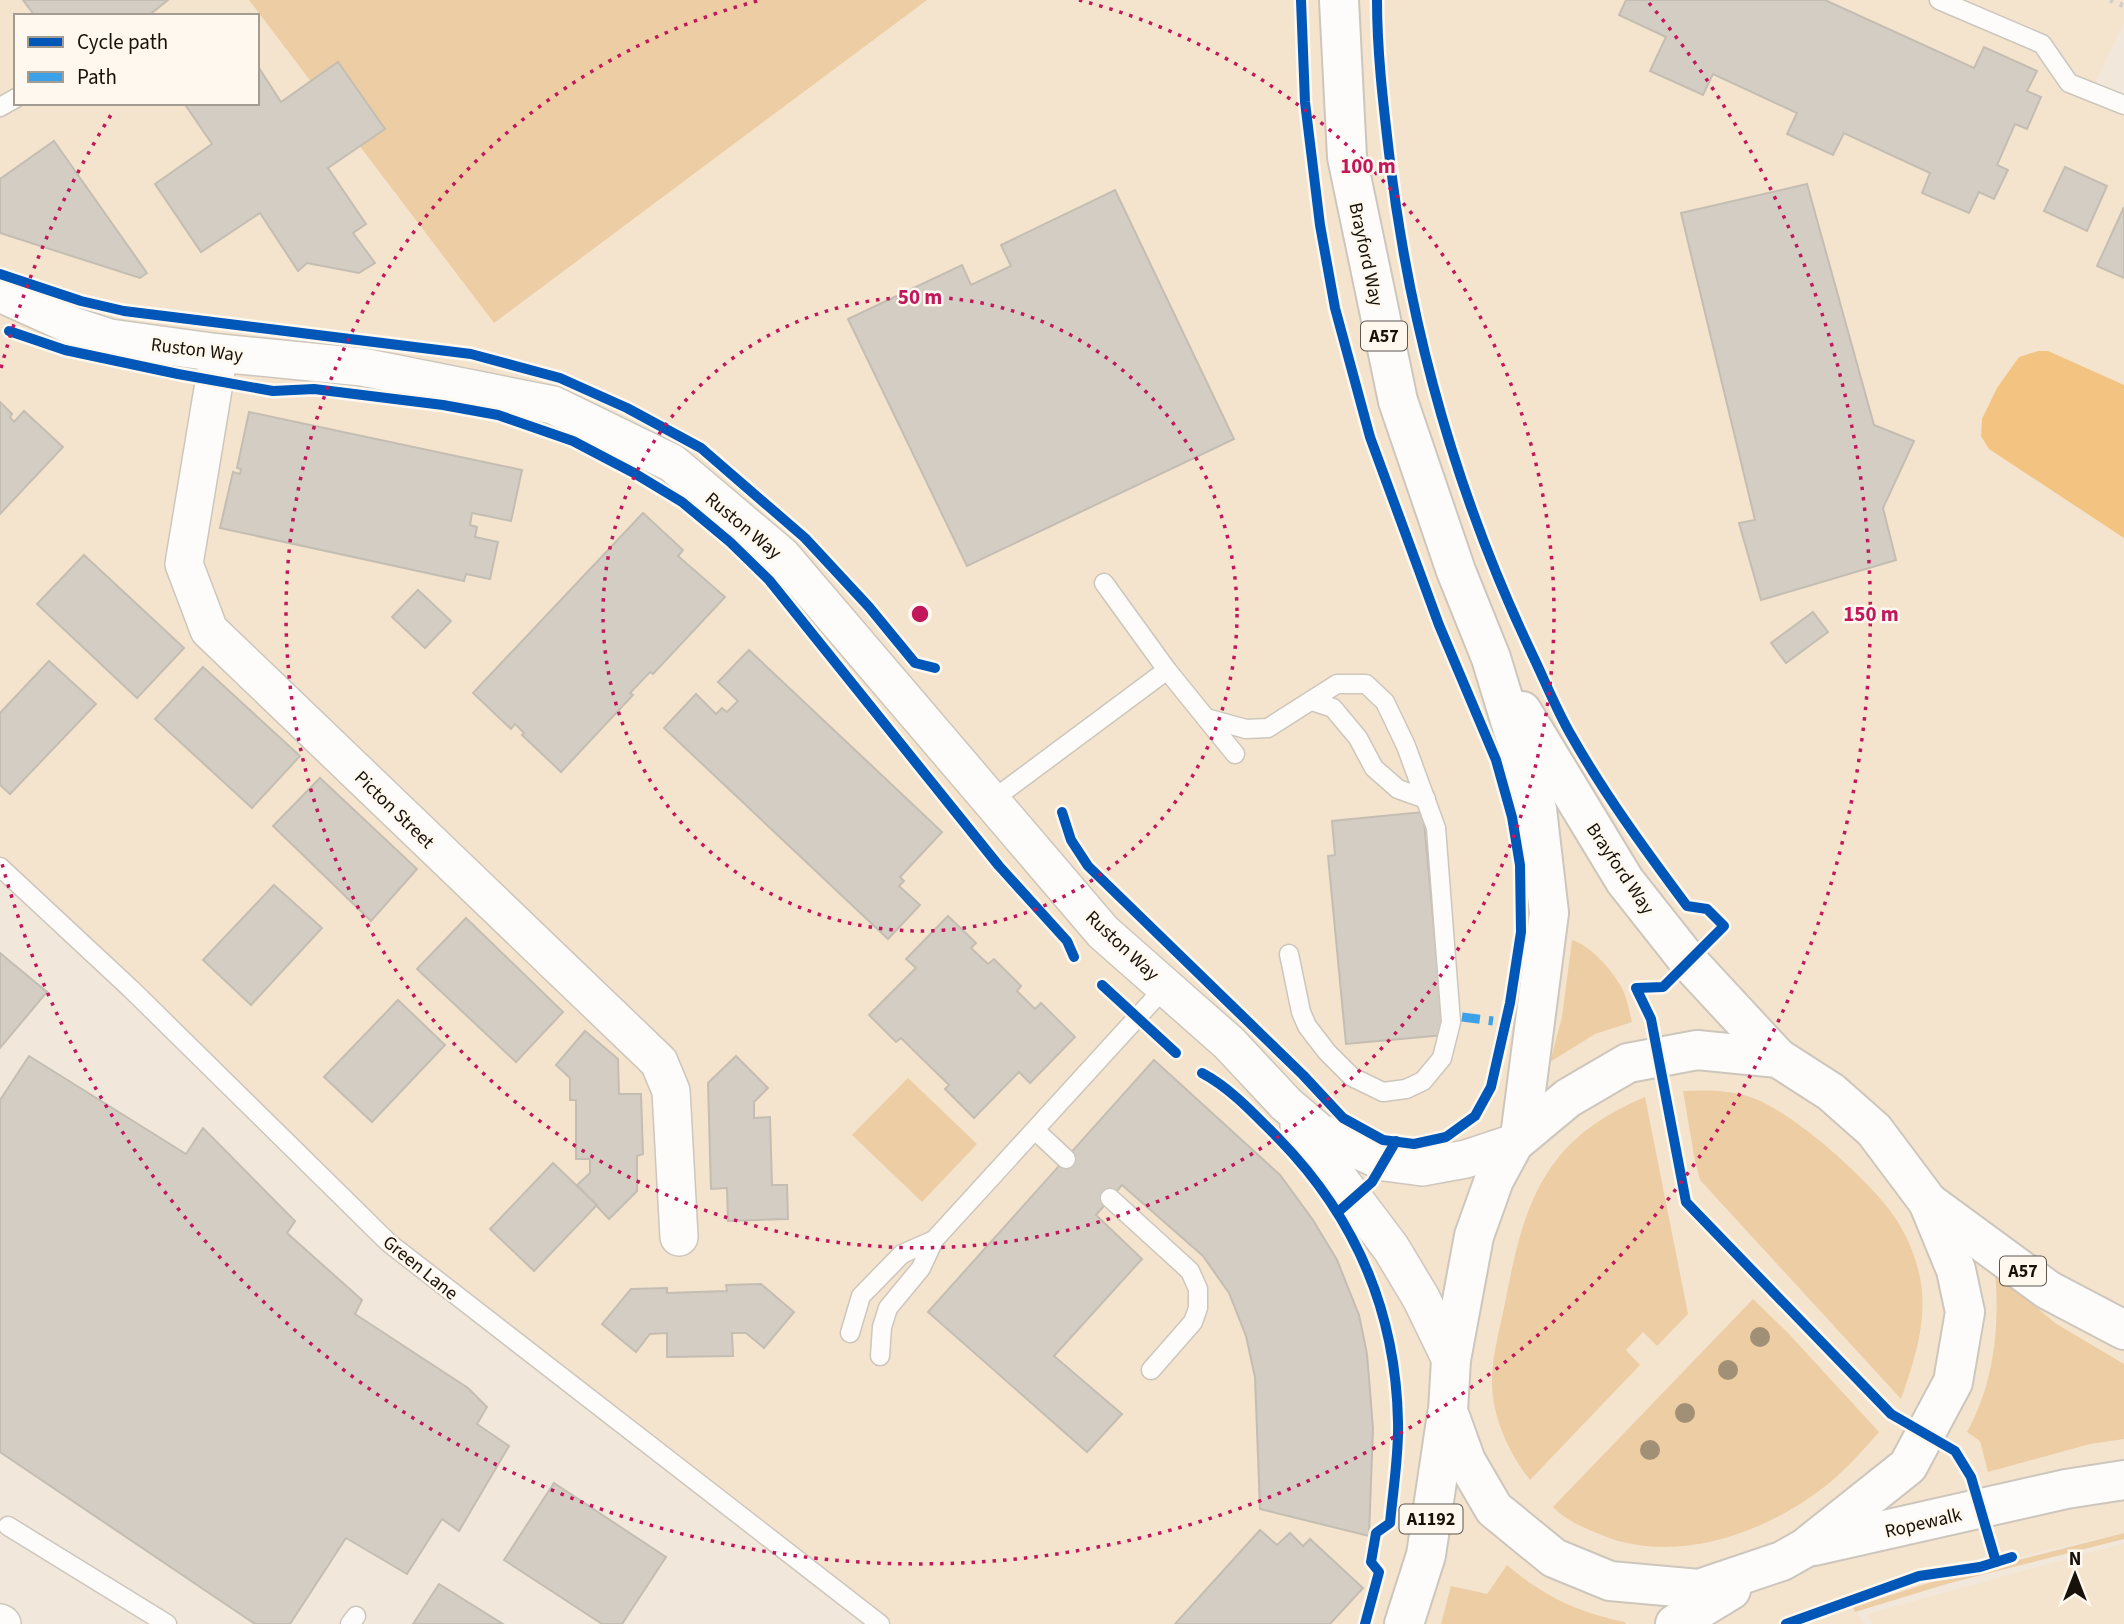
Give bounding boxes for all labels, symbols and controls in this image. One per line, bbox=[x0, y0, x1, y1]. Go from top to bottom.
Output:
legend bbox=[14, 14, 259, 105]
text: Cycle path bbox=[77, 27, 168, 57]
text: Path bbox=[77, 62, 117, 92]
text: 100 m bbox=[1340, 151, 1396, 181]
street label: Brayford Way bbox=[1341, 200, 1390, 309]
text: 50 m bbox=[898, 282, 942, 312]
road number: A57 bbox=[1361, 322, 1407, 350]
street label: Ruston Way bbox=[149, 331, 244, 370]
street label: Ruston Way bbox=[699, 486, 787, 566]
text: 150 m bbox=[1843, 599, 1899, 629]
centre of rings bbox=[908, 602, 932, 626]
street label: Picton Street bbox=[348, 765, 440, 856]
street label: Brayford Way bbox=[1579, 818, 1660, 920]
street label: Ruston Way bbox=[1079, 905, 1165, 988]
street label: Green Lane bbox=[377, 1229, 463, 1307]
road number: A57 bbox=[2000, 1256, 2046, 1286]
street label: Ropewalk bbox=[1882, 1501, 1965, 1545]
road number: A1192 bbox=[1400, 1504, 1462, 1534]
north arrow bbox=[2040, 1540, 2110, 1610]
text: N bbox=[2069, 1546, 2081, 1573]

